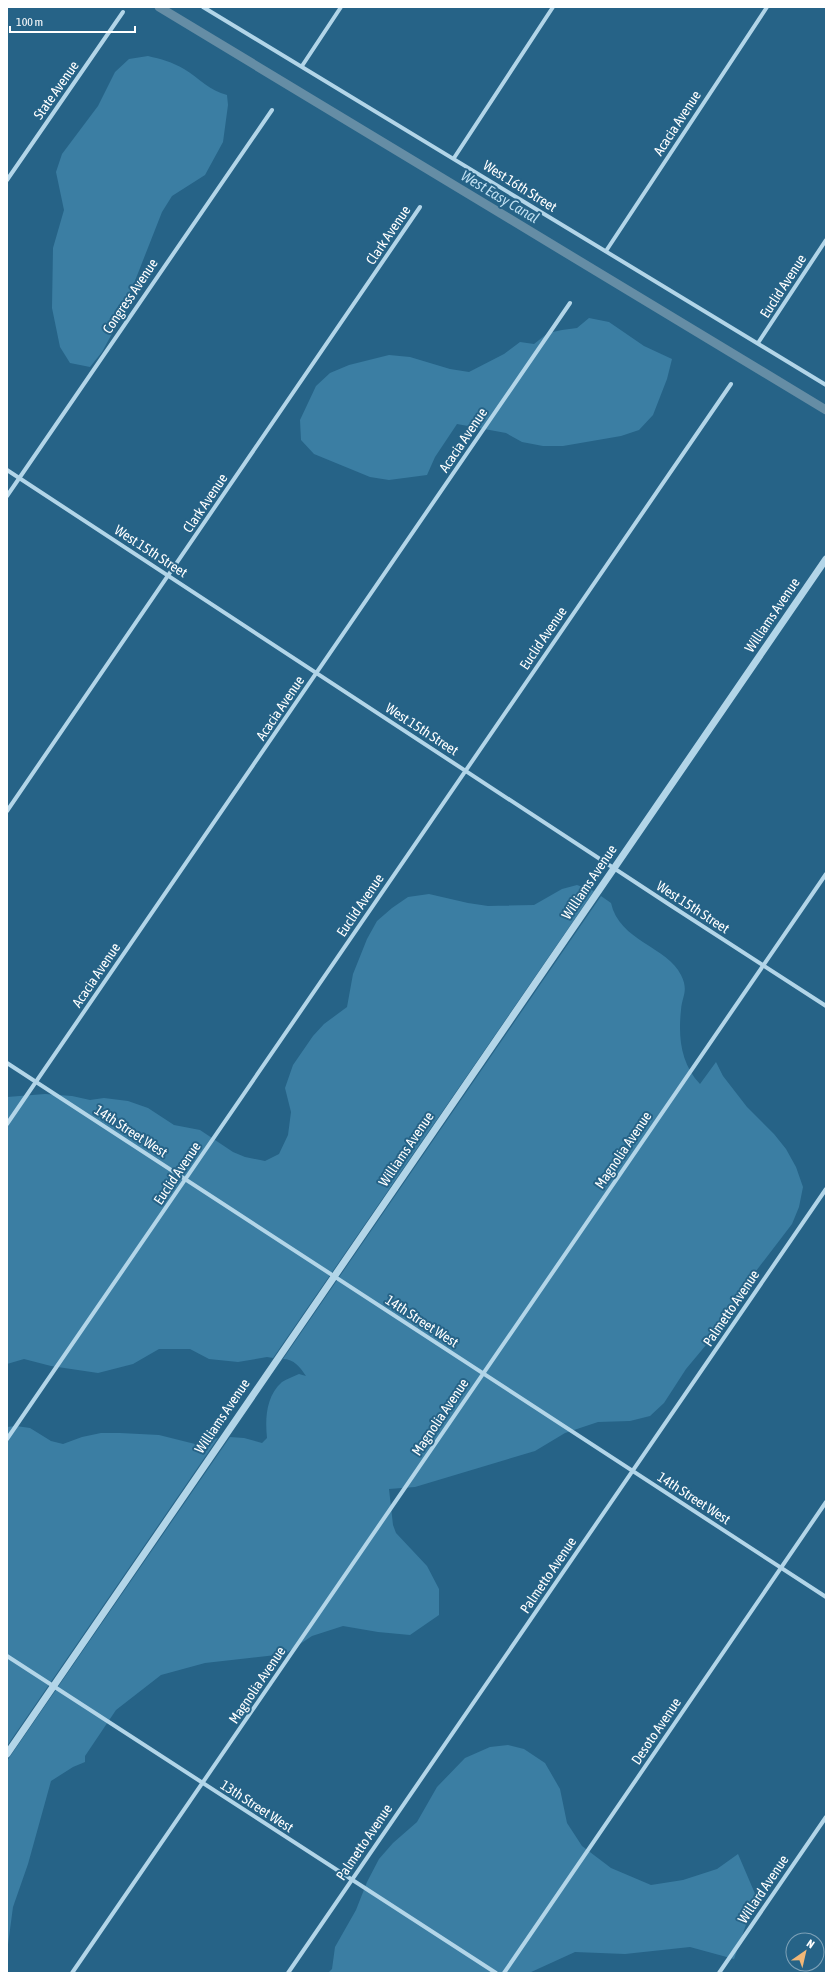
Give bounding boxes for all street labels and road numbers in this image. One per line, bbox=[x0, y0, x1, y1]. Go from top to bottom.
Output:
street label: State Avenue bbox=[30, 58, 82, 122]
street label: Acacia Avenue bbox=[650, 88, 704, 158]
street label: West 16th Street bbox=[480, 157, 560, 215]
street label: Clark Avenue bbox=[362, 203, 414, 267]
street label: Euclid Avenue bbox=[757, 251, 809, 321]
street label: Congress Avenue bbox=[99, 256, 161, 336]
street label: Acacia Avenue bbox=[436, 405, 490, 475]
street label: Clark Avenue bbox=[179, 471, 231, 535]
street label: West 15th Street bbox=[112, 522, 190, 580]
street label: Williams Avenue bbox=[741, 575, 803, 655]
street label: Euclid Avenue bbox=[516, 604, 570, 672]
street label: Acacia Avenue bbox=[253, 673, 307, 743]
street label: West 15th Street bbox=[383, 700, 461, 758]
street label: Williams Avenue bbox=[558, 842, 620, 922]
street label: Euclid Avenue bbox=[333, 871, 387, 939]
street label: West 15th Street bbox=[654, 878, 732, 936]
street label: Acacia Avenue bbox=[69, 940, 123, 1010]
street label: 14th Street West bbox=[92, 1102, 170, 1160]
street label: Magnolia Avenue bbox=[591, 1108, 655, 1192]
street label: Williams Avenue bbox=[375, 1109, 437, 1189]
street label: Euclid Avenue bbox=[150, 1139, 204, 1207]
street label: Palmetto Avenue bbox=[700, 1267, 762, 1349]
street label: 14th Street West bbox=[383, 1292, 461, 1350]
street label: Magnolia Avenue bbox=[408, 1375, 472, 1459]
street label: Williams Avenue bbox=[191, 1376, 253, 1456]
street label: 14th Street West bbox=[655, 1469, 733, 1527]
street label: Palmetto Avenue bbox=[517, 1534, 579, 1616]
street label: Magnolia Avenue bbox=[225, 1643, 289, 1727]
street label: Desoto Avenue bbox=[628, 1695, 684, 1767]
street label: 13th Street West bbox=[218, 1777, 296, 1835]
street label: Palmetto Avenue bbox=[333, 1801, 395, 1883]
street label: Willard Avenue bbox=[734, 1852, 792, 1926]

